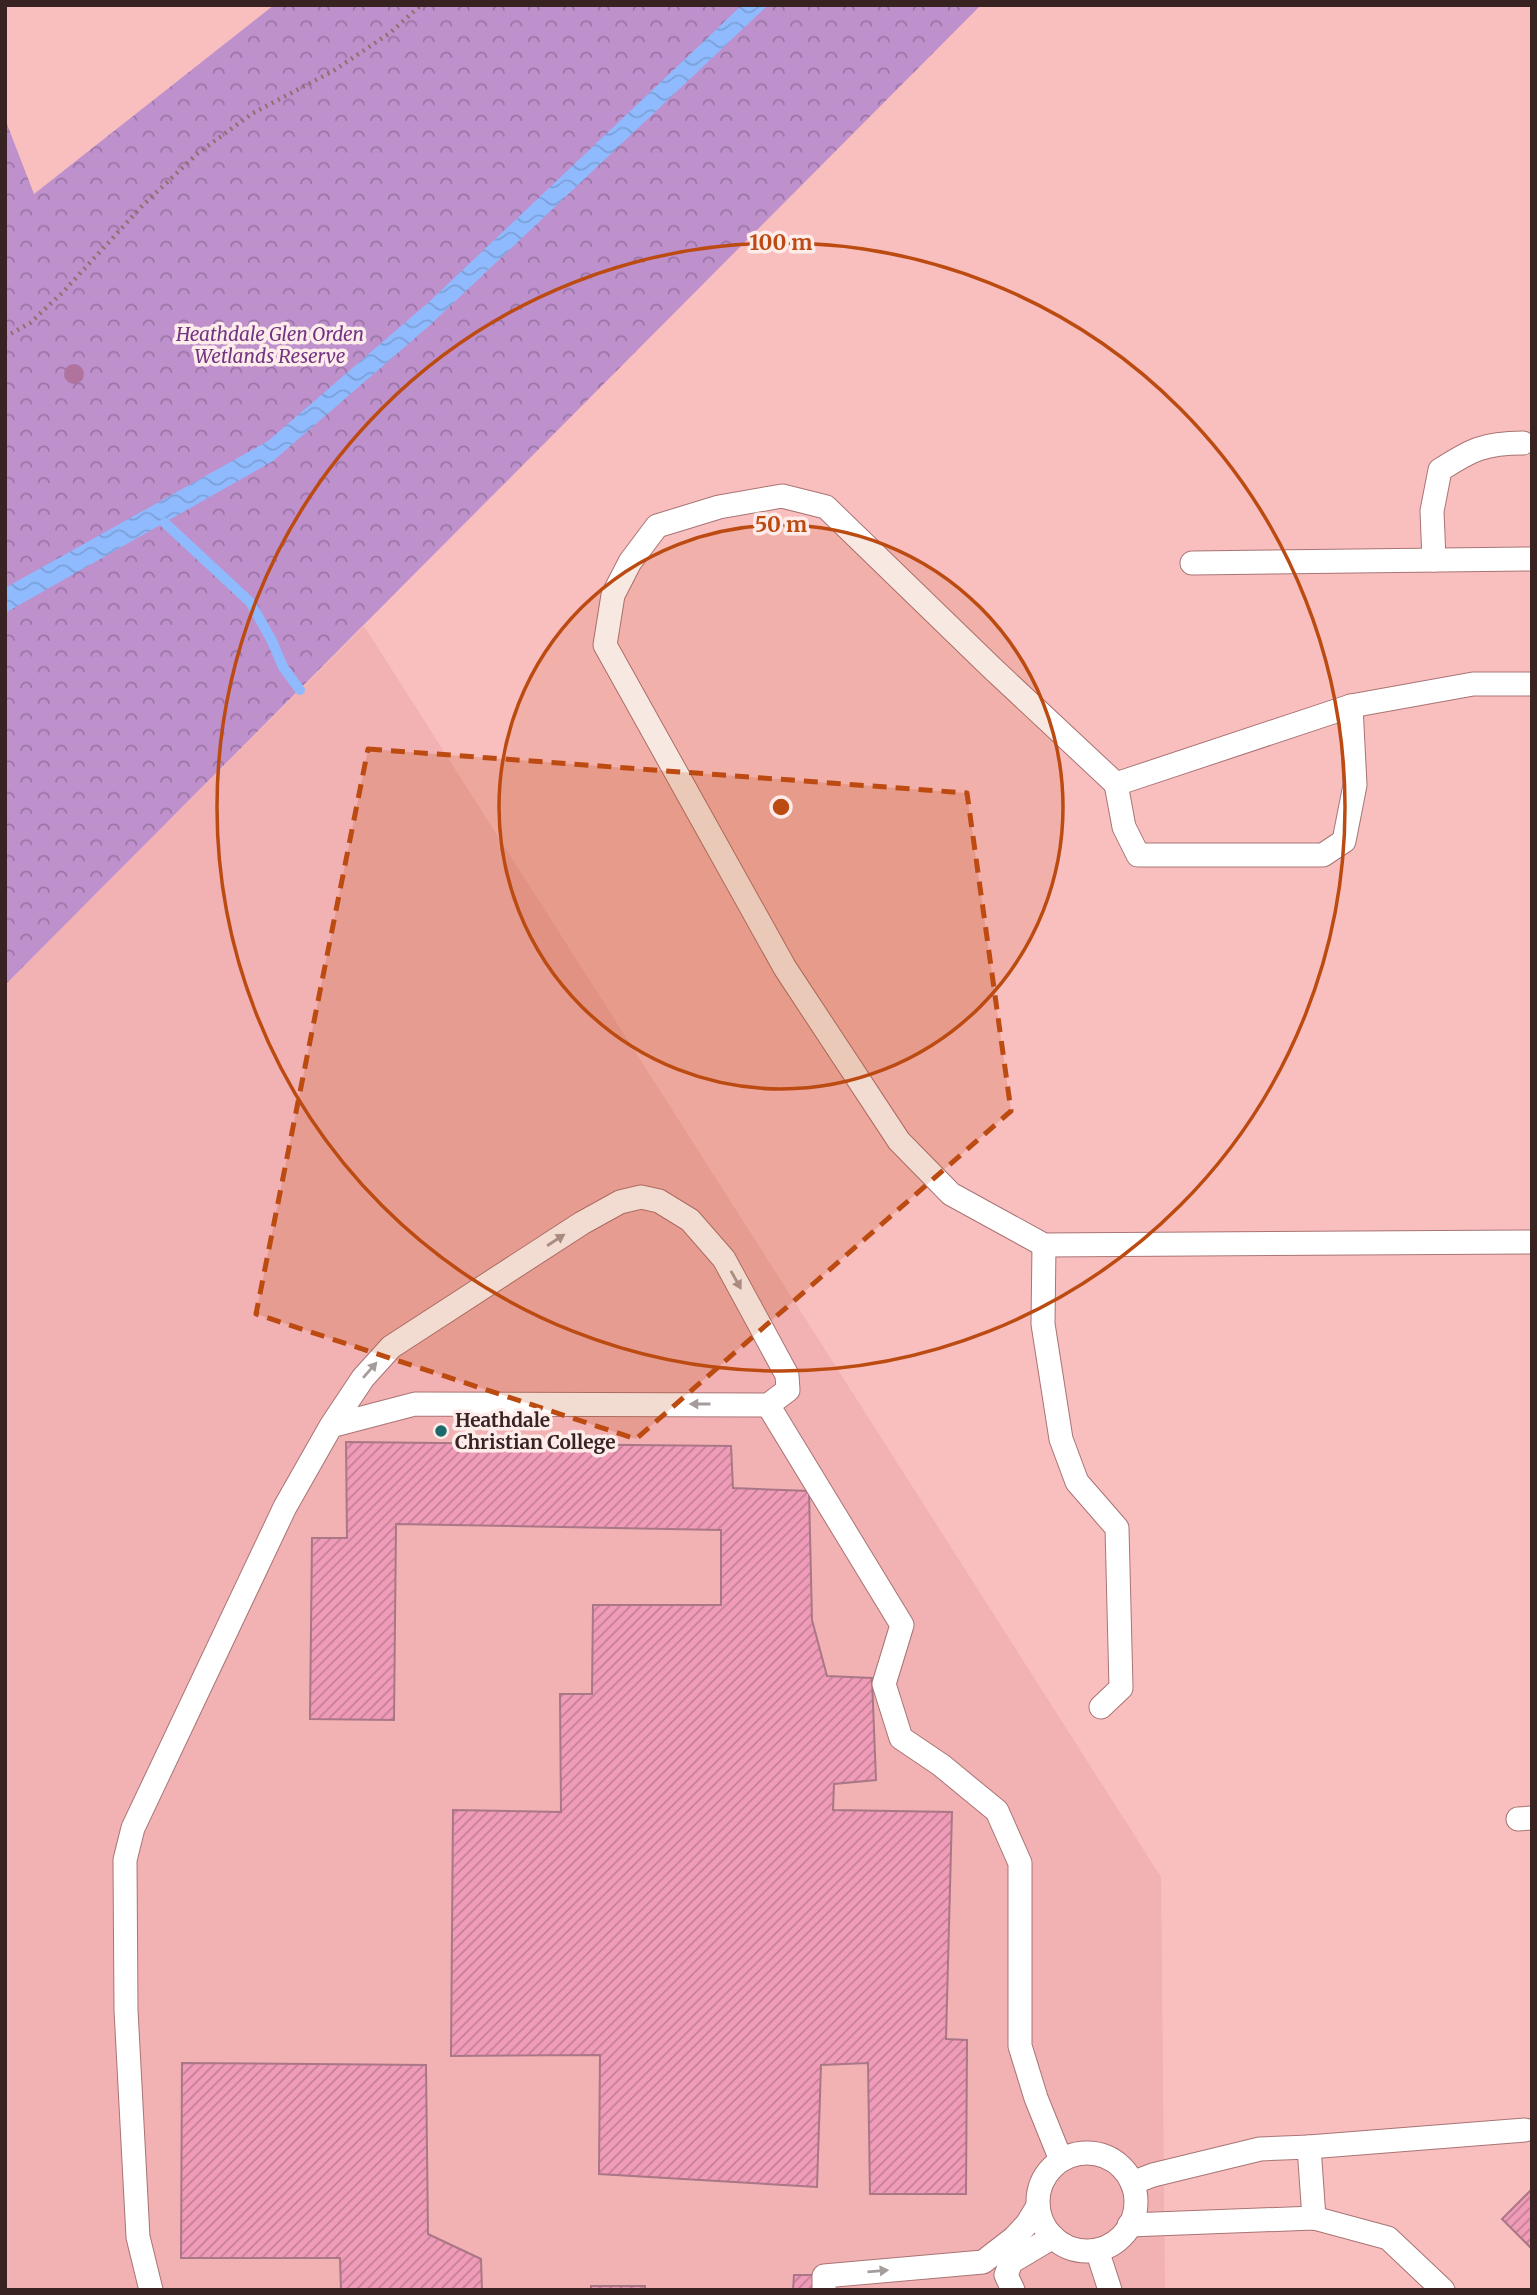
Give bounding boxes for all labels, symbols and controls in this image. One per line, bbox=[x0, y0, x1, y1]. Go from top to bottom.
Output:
text: 100 m bbox=[750, 229, 812, 256]
park label: Heathdale Glen Orden Wetlands Reserve bbox=[175, 322, 364, 368]
text: 50 m bbox=[755, 511, 807, 538]
centre of rings bbox=[769, 795, 793, 819]
one-way arrow bbox=[546, 1234, 565, 1247]
one-way arrow bbox=[730, 1270, 742, 1290]
one-way arrow bbox=[362, 1361, 378, 1379]
one-way arrow bbox=[689, 1398, 711, 1410]
place label: Heathdale Christian College bbox=[455, 1408, 615, 1454]
marker: Heathdale Christian College bbox=[433, 1423, 449, 1439]
one-way arrow bbox=[867, 2265, 889, 2276]

